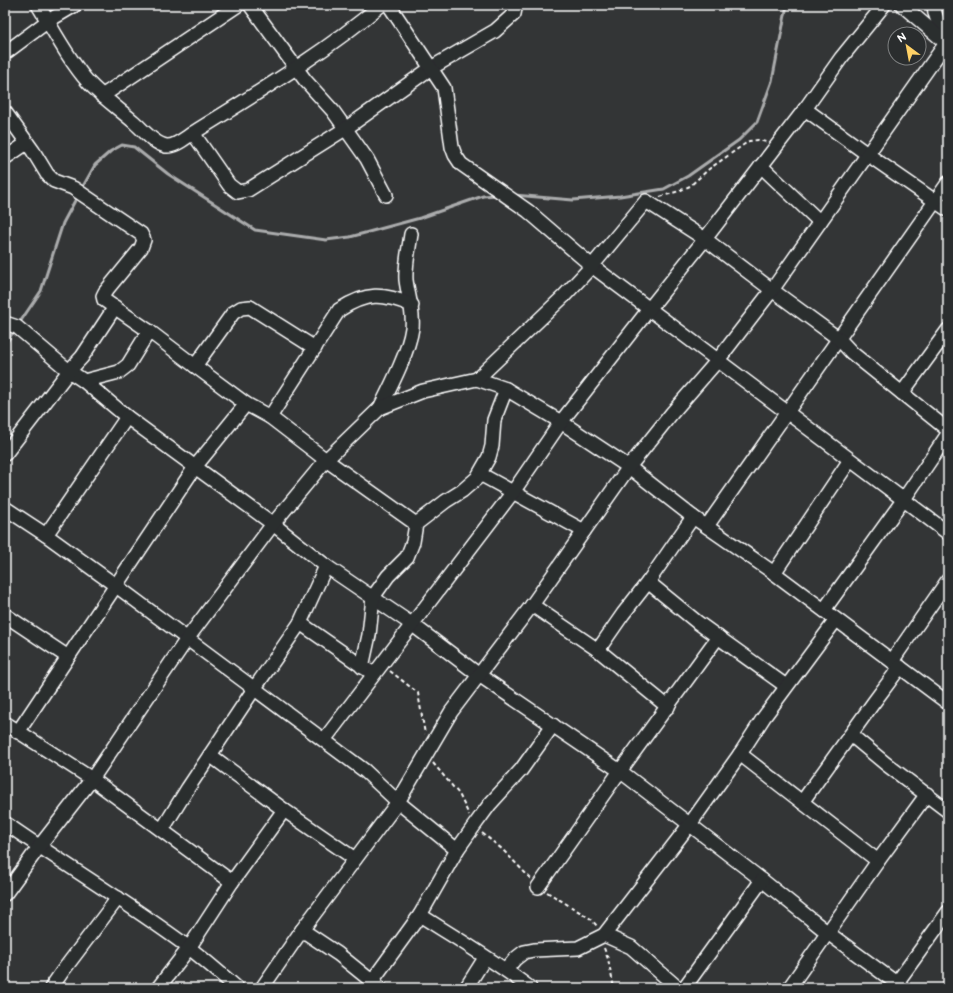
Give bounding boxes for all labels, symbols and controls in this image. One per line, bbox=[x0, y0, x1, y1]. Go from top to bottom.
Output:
north arrow bbox=[887, 26, 927, 66]
text: N bbox=[895, 30, 909, 46]

